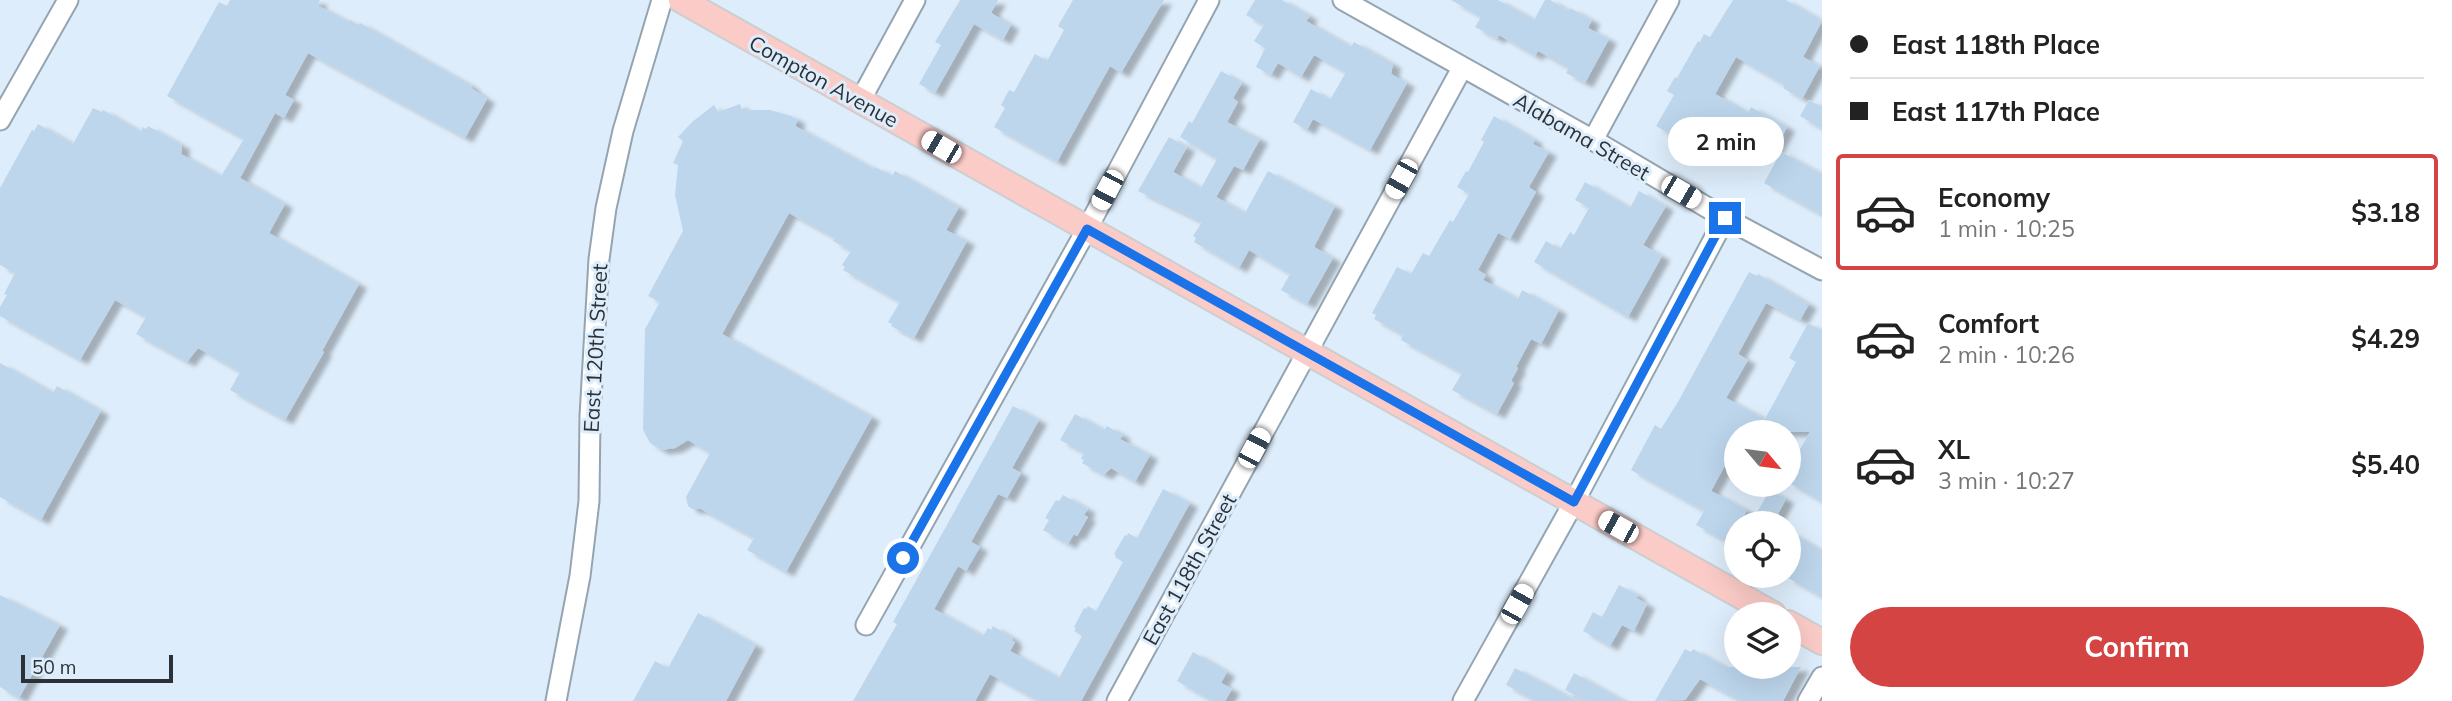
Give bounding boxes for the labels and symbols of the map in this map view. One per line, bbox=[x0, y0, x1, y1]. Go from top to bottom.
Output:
street label: Compton Avenue bbox=[745, 29, 903, 133]
street label: Alabama Street bbox=[1509, 87, 1655, 185]
callout: 2 min bbox=[1667, 116, 1783, 166]
car bbox=[918, 127, 965, 167]
car bbox=[1382, 156, 1421, 202]
car bbox=[1088, 167, 1127, 213]
car bbox=[1658, 172, 1705, 212]
route end bbox=[1709, 202, 1741, 234]
street label: East 120th Street bbox=[578, 263, 612, 433]
north arrow bbox=[1724, 420, 1801, 497]
car bbox=[1235, 425, 1274, 471]
street label: East 118th Street bbox=[1137, 489, 1241, 649]
car bbox=[1595, 508, 1642, 546]
route start bbox=[887, 542, 919, 574]
car bbox=[1498, 581, 1537, 627]
scale bar bbox=[21, 652, 173, 684]

